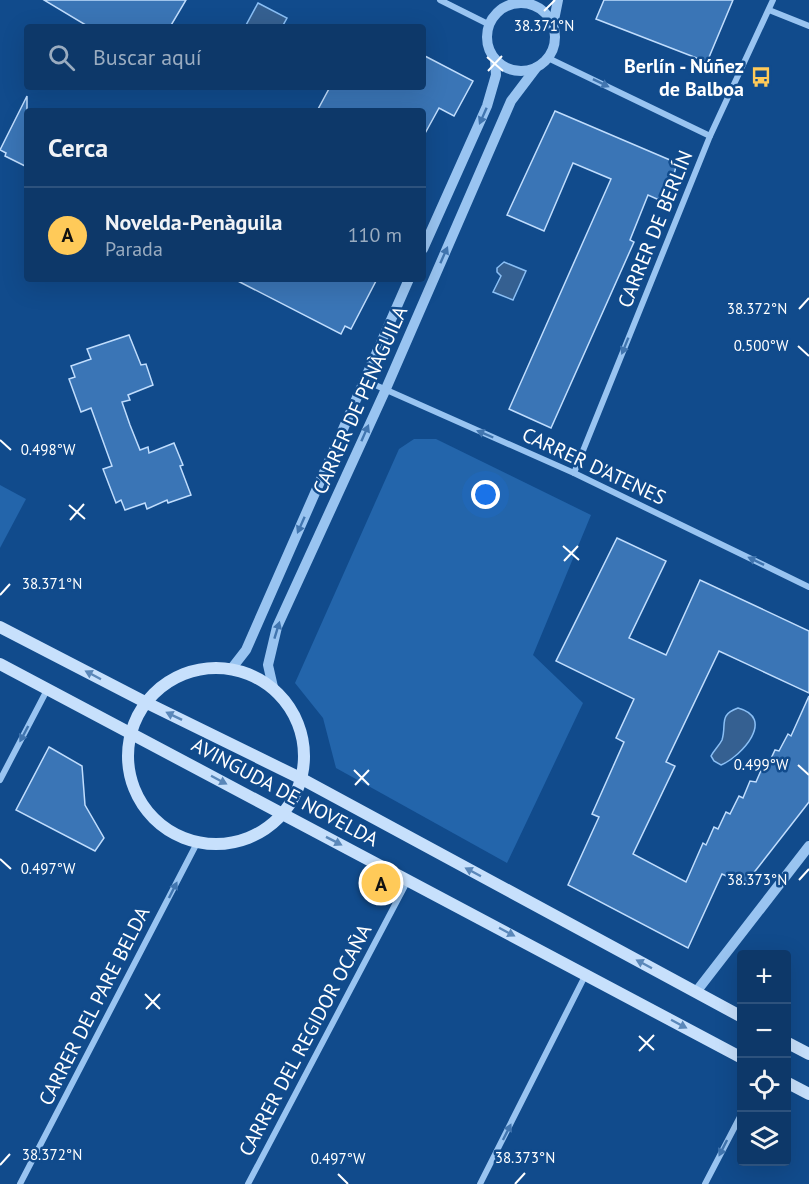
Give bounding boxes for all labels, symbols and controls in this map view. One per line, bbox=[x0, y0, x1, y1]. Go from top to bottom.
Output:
text: 38.371°N bbox=[514, 16, 574, 35]
search box bbox=[24, 24, 426, 90]
icon: search bbox=[45, 41, 78, 74]
text: Buscar aquí bbox=[93, 43, 202, 71]
place label: Berlín - Núñez de Balboa bbox=[624, 53, 744, 102]
bus stop icon: Berlín - Núñez de Balboa bbox=[749, 65, 773, 89]
one-way arrow bbox=[593, 79, 610, 88]
one-way arrow bbox=[478, 108, 487, 125]
text: Cerca bbox=[48, 131, 108, 164]
street label: CARRER DE BERLÍN bbox=[612, 147, 698, 311]
text: Novelda-Penàguila bbox=[105, 208, 282, 236]
text: A bbox=[61, 222, 74, 248]
text: 110 m bbox=[348, 222, 402, 248]
text: Parada bbox=[105, 236, 163, 262]
one-way arrow bbox=[439, 245, 449, 263]
text: 38.372°N bbox=[727, 299, 787, 318]
street label: CARRER DE PENÀGUILA bbox=[307, 302, 413, 498]
text: 0.500°W bbox=[734, 336, 789, 355]
one-way arrow bbox=[620, 337, 630, 355]
street label: CARRER D'ATENES bbox=[518, 421, 670, 511]
one-way arrow bbox=[361, 425, 370, 442]
one-way arrow bbox=[475, 429, 493, 439]
text: 0.498°W bbox=[21, 440, 76, 459]
your location bbox=[471, 480, 500, 509]
one-way arrow bbox=[296, 516, 305, 533]
one-way arrow bbox=[748, 556, 765, 566]
text: 38.371°N bbox=[22, 574, 82, 593]
one-way arrow bbox=[273, 621, 282, 639]
one-way arrow bbox=[85, 670, 102, 680]
one-way arrow bbox=[165, 711, 182, 721]
one-way arrow bbox=[19, 726, 29, 743]
street label: AVINGUDA DE NOVELDA bbox=[187, 732, 383, 852]
text: 0.499°W bbox=[734, 755, 789, 774]
one-way arrow bbox=[210, 775, 227, 785]
one-way arrow bbox=[326, 836, 343, 846]
text: 0.497°W bbox=[21, 859, 76, 878]
pin: A bbox=[362, 860, 400, 906]
one-way arrow bbox=[464, 867, 481, 877]
text: 38.373°N bbox=[727, 870, 787, 889]
one-way arrow bbox=[168, 881, 178, 898]
street label: CARRER DEL PARE BELDA bbox=[33, 902, 156, 1110]
street label: CARRER DEL REGIDOR OCAÑA bbox=[233, 919, 377, 1160]
one-way arrow bbox=[499, 927, 516, 937]
map controls bbox=[737, 950, 791, 1166]
button: + bbox=[737, 950, 791, 1004]
one-way arrow bbox=[636, 959, 653, 969]
button: − bbox=[737, 1004, 791, 1058]
one-way arrow bbox=[670, 1019, 687, 1029]
button: locate bbox=[737, 1058, 791, 1112]
button: layers bbox=[737, 1112, 791, 1166]
one-way arrow bbox=[502, 1123, 511, 1140]
one-way arrow bbox=[719, 1140, 728, 1157]
text: 38.372°N bbox=[22, 1145, 82, 1164]
text: 38.373°N bbox=[495, 1148, 555, 1167]
text: 0.497°W bbox=[311, 1149, 366, 1168]

